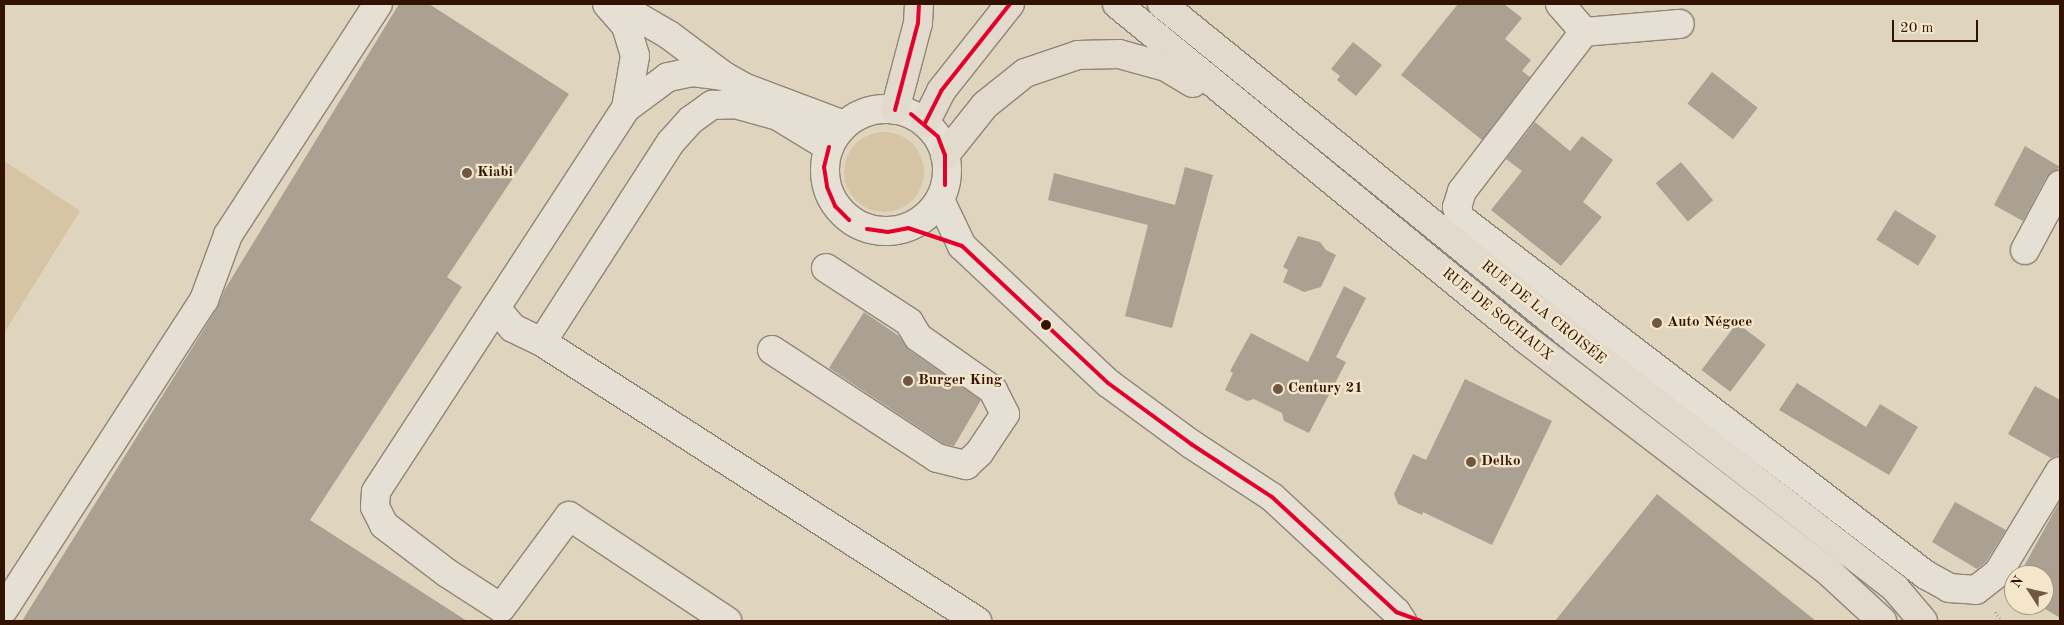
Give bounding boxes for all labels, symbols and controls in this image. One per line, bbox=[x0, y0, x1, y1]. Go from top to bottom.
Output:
scale bar bbox=[1894, 10, 1980, 42]
text: 20 m bbox=[1900, 21, 1934, 36]
place label: Kiabi bbox=[477, 164, 513, 182]
marker: Kiabi bbox=[461, 167, 473, 179]
street label: RUE DE LA CROISÉE bbox=[1477, 257, 1609, 369]
street label: RUE DE SOCHAUX bbox=[1438, 265, 1556, 365]
place label: Auto Négoce bbox=[1667, 314, 1752, 332]
marker: Auto Négoce bbox=[1651, 317, 1663, 329]
unlabelled marker bbox=[1041, 320, 1051, 330]
place label: Burger King bbox=[918, 372, 1002, 390]
marker: Burger King bbox=[902, 375, 914, 387]
place label: Century 21 bbox=[1288, 380, 1363, 398]
marker: Century 21 bbox=[1272, 383, 1284, 395]
place label: Delko bbox=[1481, 453, 1520, 471]
marker: Delko bbox=[1465, 456, 1477, 468]
north arrow bbox=[2004, 565, 2054, 615]
text: N bbox=[2009, 574, 2026, 590]

